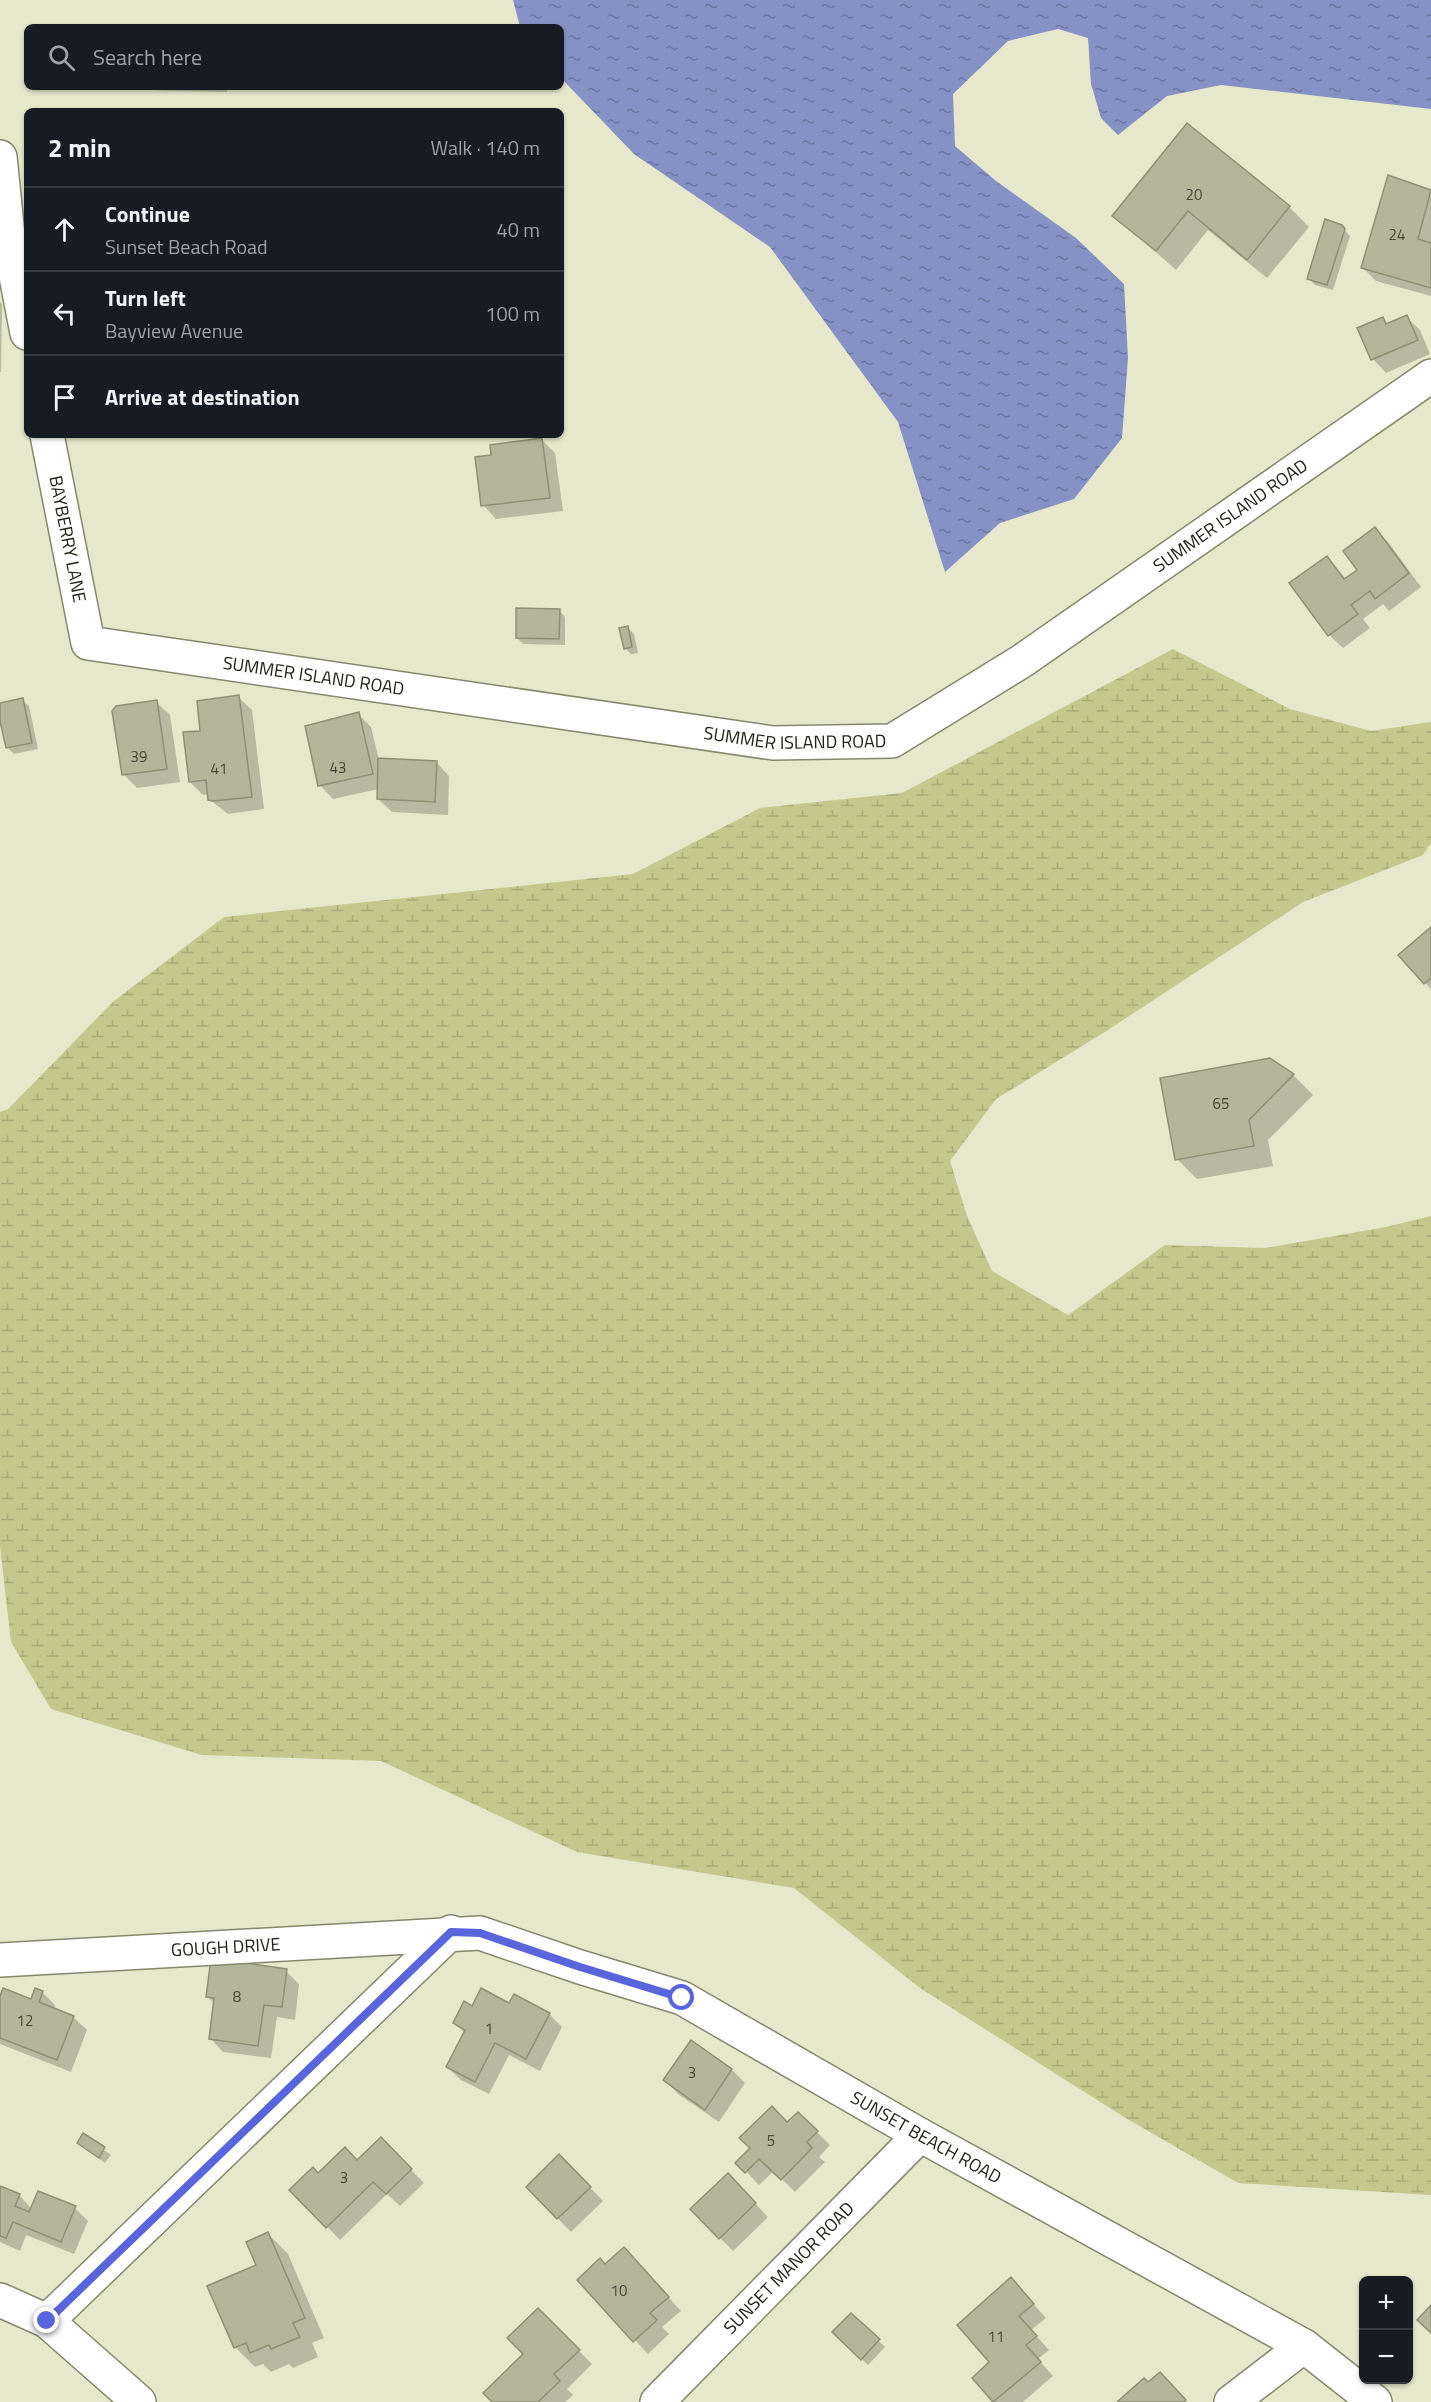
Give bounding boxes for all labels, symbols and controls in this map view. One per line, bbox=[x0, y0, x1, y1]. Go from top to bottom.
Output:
search box bbox=[24, 24, 564, 90]
text: Search here bbox=[93, 40, 202, 74]
icon: search bbox=[45, 41, 78, 74]
text: 2 min bbox=[48, 128, 111, 167]
text: Walk · 140 m bbox=[431, 132, 540, 163]
house number: 20 bbox=[1186, 183, 1202, 206]
text: Continue bbox=[105, 197, 190, 231]
icon: ahead bbox=[48, 213, 81, 246]
text: 40 m bbox=[496, 214, 540, 245]
house number: 24 bbox=[1389, 223, 1405, 246]
text: Sunset Beach Road bbox=[105, 231, 268, 262]
text: Turn left bbox=[105, 281, 186, 315]
icon: left bbox=[48, 297, 81, 330]
text: 100 m bbox=[485, 298, 540, 329]
text: Bayview Avenue bbox=[105, 315, 243, 346]
text: Arrive at destination bbox=[105, 380, 300, 414]
icon: arrive bbox=[48, 381, 81, 414]
street label: SUMMER ISLAND ROAD bbox=[1147, 452, 1313, 579]
street label: BAYBERRY LANE bbox=[42, 473, 94, 605]
street label: SUMMER ISLAND ROAD bbox=[221, 649, 406, 702]
street label: SUMMER ISLAND ROAD bbox=[702, 719, 886, 756]
house number: 39 bbox=[131, 745, 147, 768]
house number: 43 bbox=[330, 756, 346, 779]
house number: 41 bbox=[211, 757, 227, 780]
house number: 65 bbox=[1213, 1092, 1229, 1115]
street label: GOUGH DRIVE bbox=[170, 1930, 281, 1963]
route start bbox=[668, 1984, 694, 2010]
house number: 8 bbox=[233, 1985, 241, 2008]
house number: 12 bbox=[17, 2009, 33, 2032]
house number: 1 bbox=[485, 2017, 493, 2040]
house number: 3 bbox=[688, 2061, 696, 2084]
street label: SUNSET BEACH ROAD bbox=[846, 2084, 1007, 2190]
house number: 5 bbox=[767, 2129, 775, 2152]
house number: 3 bbox=[340, 2166, 348, 2189]
street label: SUNSET MANOR ROAD bbox=[717, 2195, 860, 2340]
map controls bbox=[1359, 2276, 1413, 2384]
button: + bbox=[1359, 2276, 1413, 2330]
house number: 10 bbox=[611, 2279, 627, 2302]
route end bbox=[33, 2307, 59, 2333]
house number: 11 bbox=[988, 2325, 1004, 2348]
button: − bbox=[1359, 2330, 1413, 2384]

